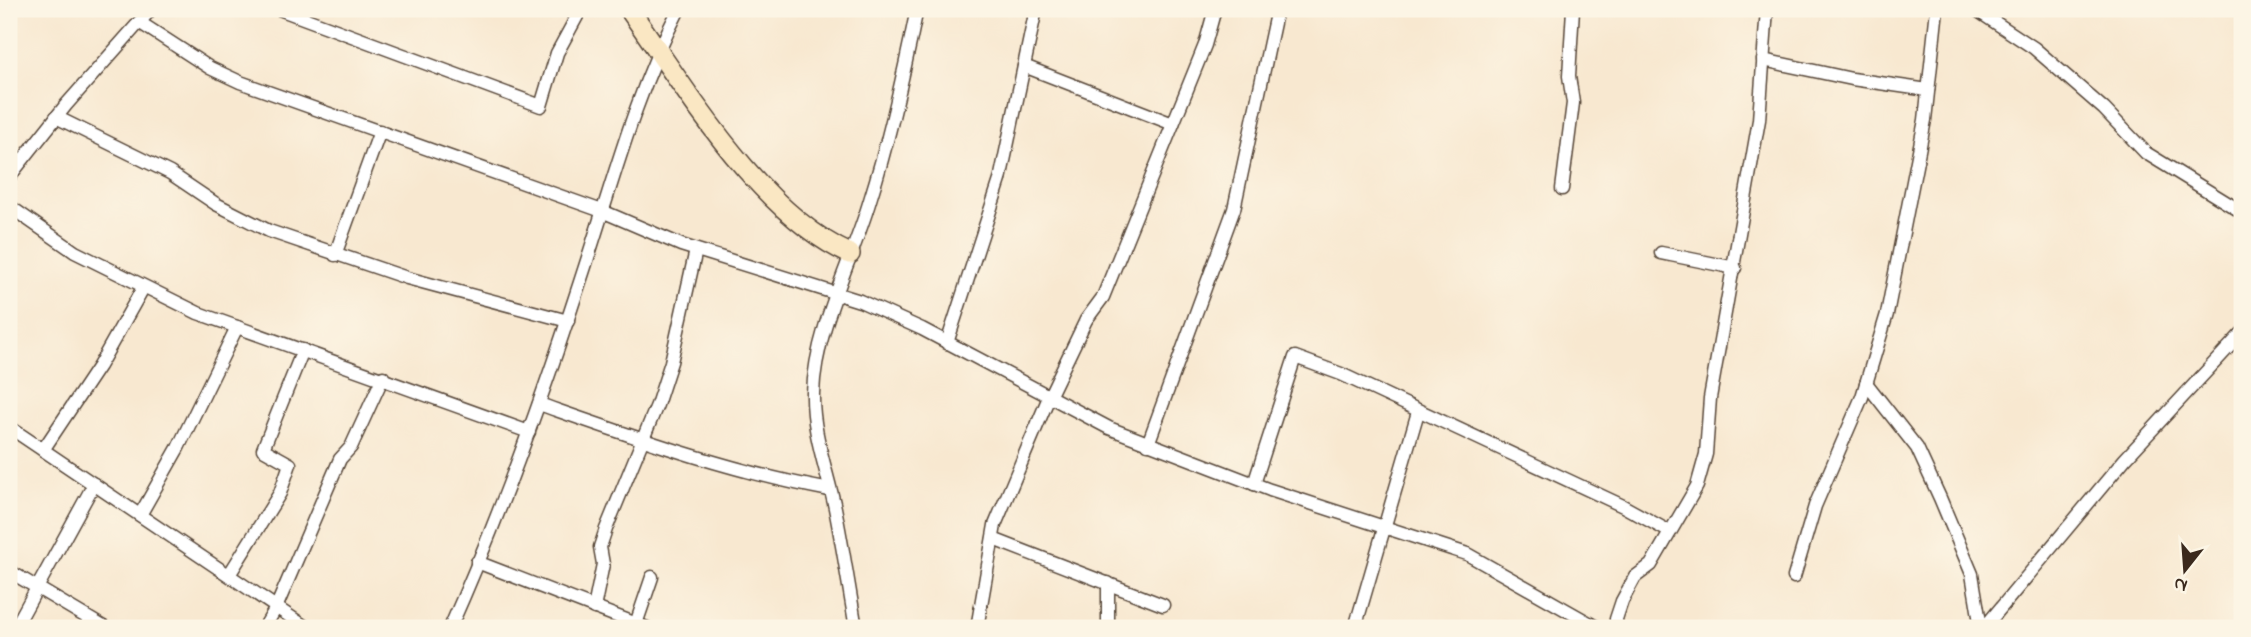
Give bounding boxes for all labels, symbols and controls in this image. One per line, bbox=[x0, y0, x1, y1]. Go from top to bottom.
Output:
north arrow bbox=[2150, 536, 2220, 606]
text: N bbox=[2171, 569, 2191, 599]

